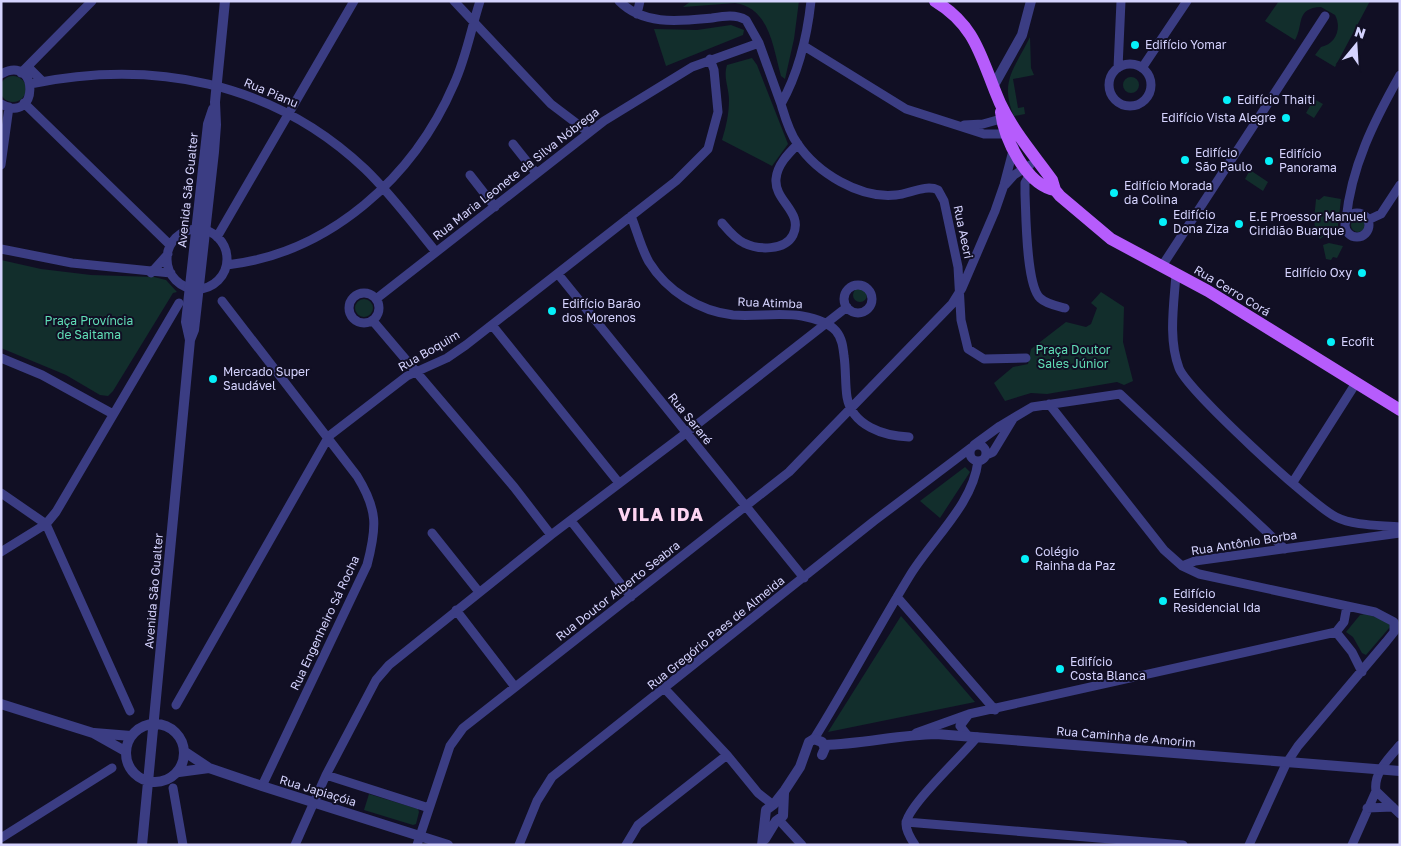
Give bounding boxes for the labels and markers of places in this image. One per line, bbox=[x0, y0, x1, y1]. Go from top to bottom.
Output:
place label: Edifício Yomar bbox=[1145, 37, 1227, 52]
marker: Edifício Yomar bbox=[1129, 39, 1141, 51]
place label: Edifício Thaiti bbox=[1237, 92, 1315, 107]
marker: Edifício Thaiti bbox=[1221, 94, 1233, 106]
place label: Edifício Vista Alegre bbox=[1161, 110, 1276, 125]
marker: Edifício Vista Alegre bbox=[1280, 112, 1292, 124]
place label: Edifício São Paulo bbox=[1195, 145, 1252, 174]
place label: Edifício Panorama bbox=[1279, 146, 1337, 175]
marker: Edifício São Paulo bbox=[1179, 154, 1191, 166]
marker: Edifício Panorama bbox=[1263, 155, 1275, 167]
place label: Edifício Morada da Colina bbox=[1124, 178, 1212, 207]
marker: Edifício Morada da Colina bbox=[1108, 187, 1120, 199]
place label: Edifício Dona Ziza bbox=[1173, 207, 1229, 236]
place label: E.E Proessor Manuel Ciridião Buarque bbox=[1249, 209, 1367, 238]
marker: Edifício Dona Ziza bbox=[1157, 216, 1169, 228]
marker: E.E Proessor Manuel Ciridião Buarque bbox=[1233, 218, 1245, 230]
place label: Edifício Oxy bbox=[1284, 265, 1352, 280]
marker: Edifício Oxy bbox=[1356, 267, 1368, 279]
place label: Edifício Barão dos Morenos bbox=[562, 296, 641, 325]
marker: Edifício Barão dos Morenos bbox=[546, 305, 558, 317]
place label: Ecofit bbox=[1341, 334, 1374, 349]
marker: Ecofit bbox=[1325, 336, 1337, 348]
place label: Mercado Super Saudável bbox=[223, 364, 310, 393]
marker: Mercado Super Saudável bbox=[207, 373, 219, 385]
place label: Colégio Rainha da Paz bbox=[1035, 544, 1115, 573]
marker: Colégio Rainha da Paz bbox=[1019, 553, 1031, 565]
place label: Edifício Residencial Ida bbox=[1173, 586, 1261, 615]
marker: Edifício Residencial Ida bbox=[1157, 595, 1169, 607]
place label: Edifício Costa Blanca bbox=[1070, 654, 1146, 683]
marker: Edifício Costa Blanca bbox=[1054, 663, 1066, 675]

